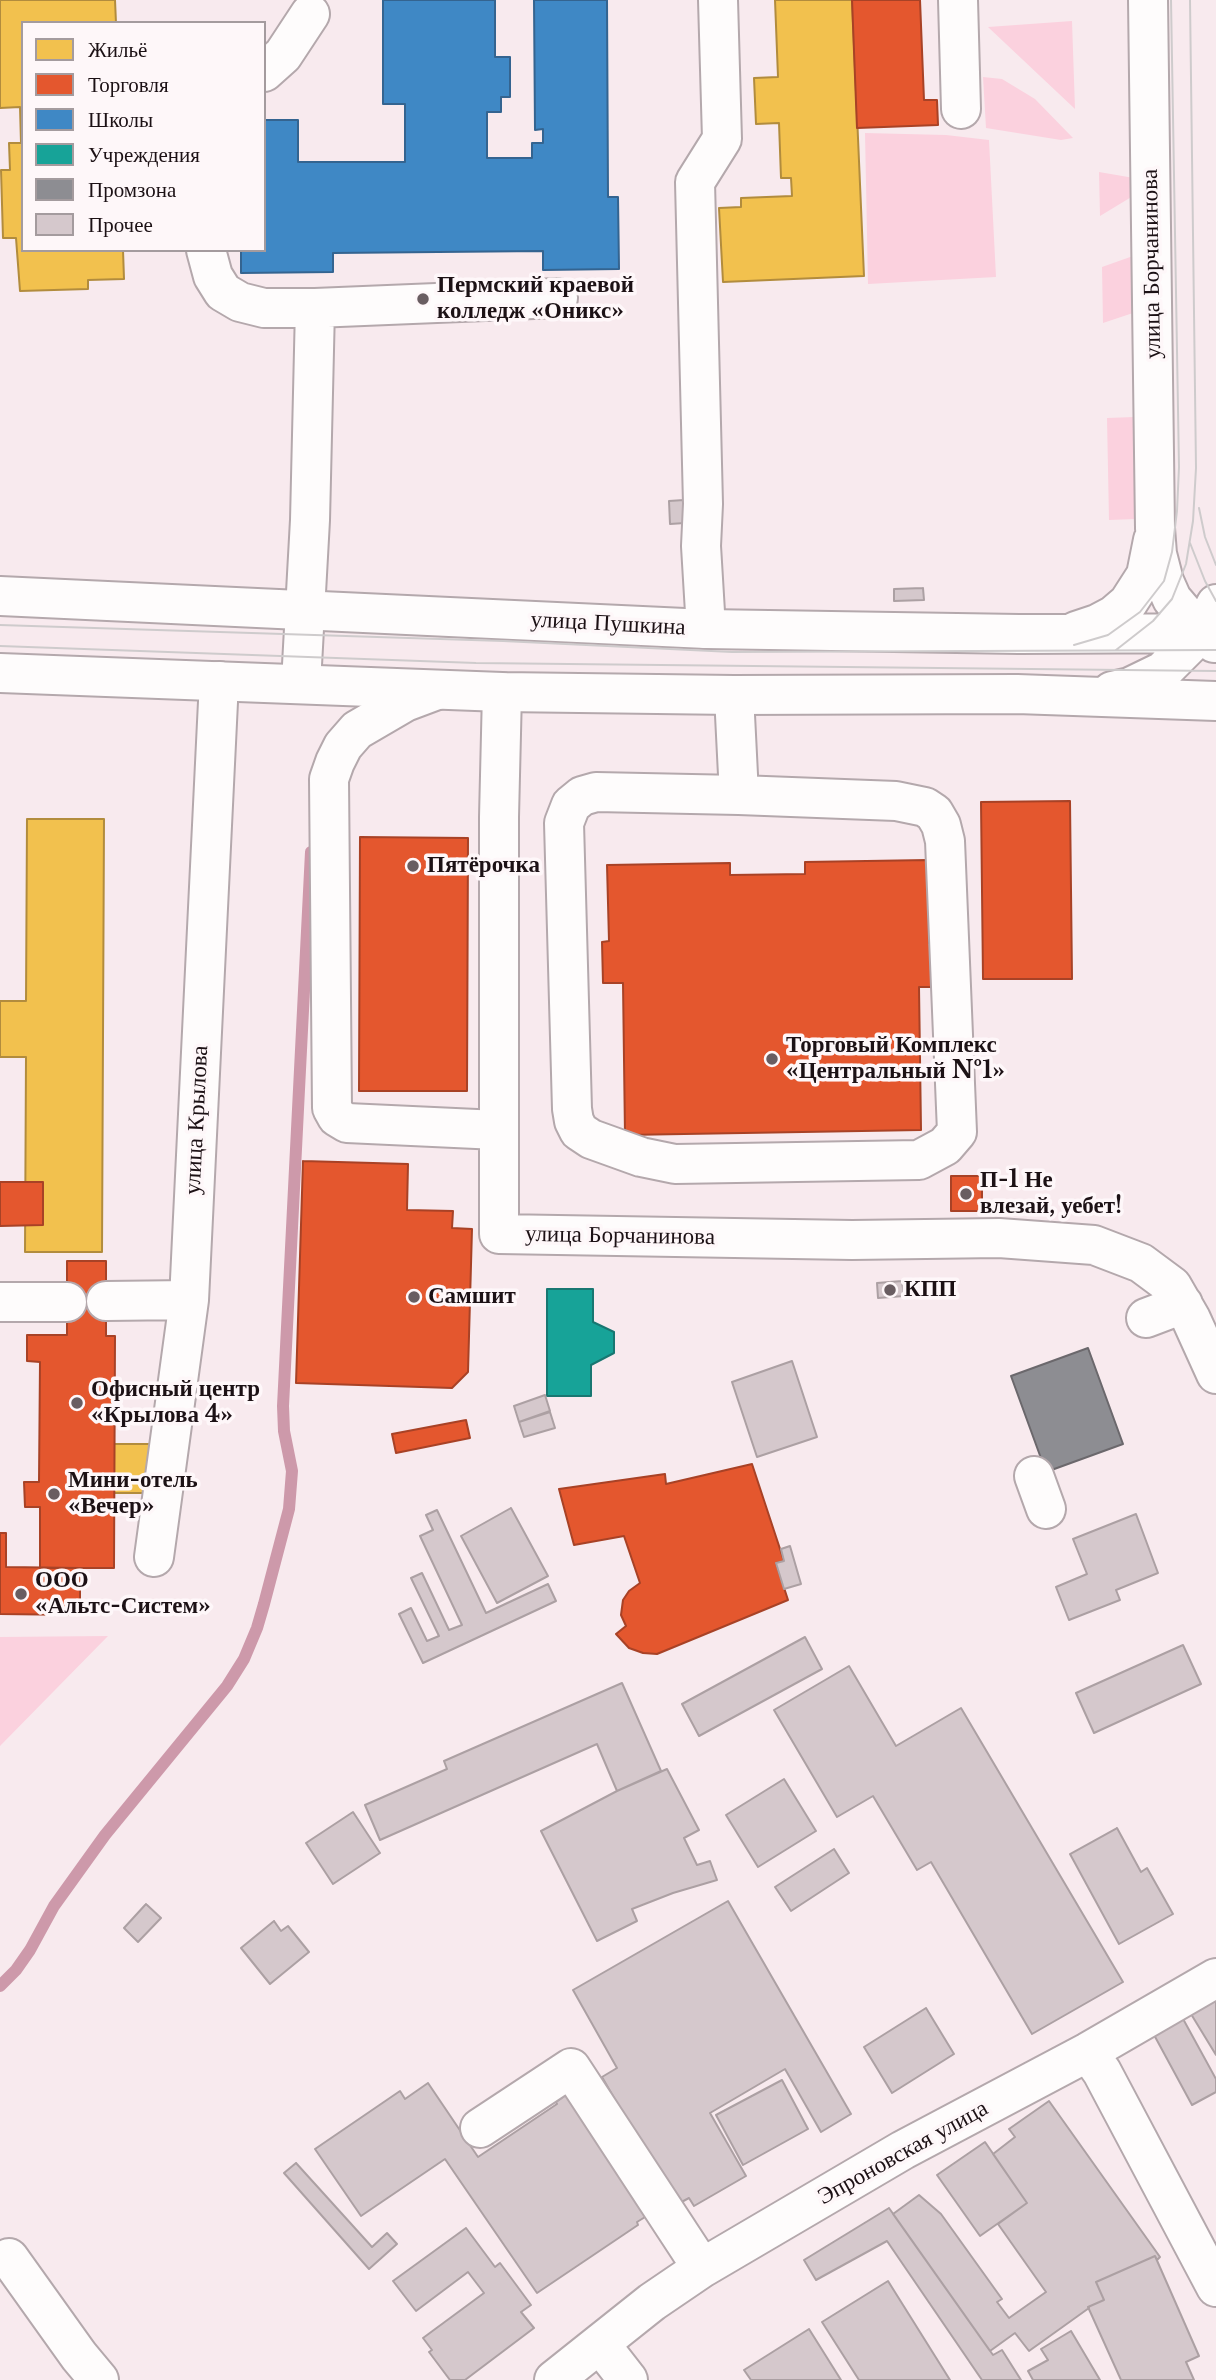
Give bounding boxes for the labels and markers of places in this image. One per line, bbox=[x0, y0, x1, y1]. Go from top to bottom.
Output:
place label: Пермский краевой колледж «Оникс» bbox=[437, 272, 634, 326]
marker: Пермский краевой колледж «Оникс» bbox=[415, 291, 431, 307]
place label: Пятёрочка bbox=[427, 852, 540, 880]
marker: Пятёрочка bbox=[405, 858, 421, 874]
place label: Торговый Комплекс «Центральный №1» bbox=[786, 1032, 1005, 1086]
marker: Торговый Комплекс «Центральный №1» bbox=[764, 1051, 780, 1067]
place label: П-1 Не влезай, уебет! bbox=[980, 1167, 1122, 1221]
marker: П-1 Не влезай, уебет! bbox=[958, 1186, 974, 1202]
place label: КПП bbox=[904, 1276, 956, 1304]
marker: КПП bbox=[882, 1282, 898, 1298]
place label: Самшит bbox=[428, 1283, 516, 1311]
marker: Самшит bbox=[406, 1289, 422, 1305]
place label: Офисный центр «Крылова 4» bbox=[91, 1376, 260, 1430]
marker: Офисный центр «Крылова 4» bbox=[69, 1395, 85, 1411]
place label: Мини-отель «Вечер» bbox=[68, 1467, 198, 1521]
marker: Мини-отель «Вечер» bbox=[46, 1486, 62, 1502]
place label: ООО «Альтс-Систем» bbox=[35, 1567, 211, 1621]
marker: ООО «Альтс-Систем» bbox=[13, 1586, 29, 1602]

